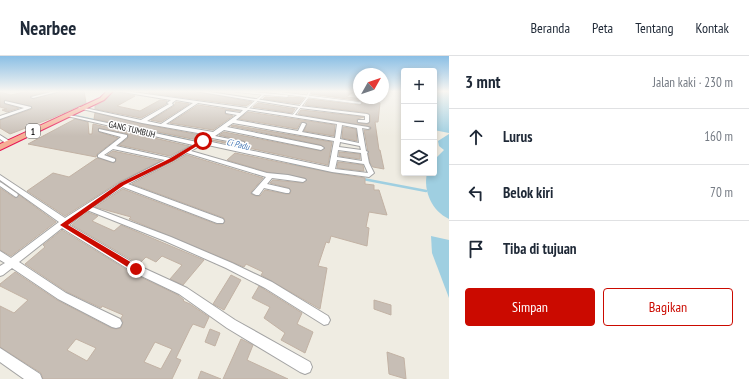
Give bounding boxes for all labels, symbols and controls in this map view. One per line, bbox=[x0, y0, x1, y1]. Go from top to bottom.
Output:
text: Nearbee bbox=[20, 16, 77, 40]
text: Beranda bbox=[530, 19, 570, 37]
text: Peta bbox=[592, 19, 613, 37]
text: Tentang bbox=[635, 19, 674, 37]
text: Kontak bbox=[696, 19, 729, 37]
north arrow bbox=[353, 68, 389, 104]
map controls bbox=[401, 68, 437, 176]
button: + bbox=[401, 68, 437, 104]
text: 3 mnt bbox=[465, 71, 500, 93]
text: Jalan kaki · 230 m bbox=[653, 74, 733, 91]
button: − bbox=[401, 104, 437, 140]
street label: GANG TUMBUH bbox=[107, 118, 157, 140]
road number: 1 bbox=[26, 124, 40, 138]
icon: ahead bbox=[465, 126, 487, 148]
text: Lurus bbox=[503, 127, 532, 146]
text: 160 m bbox=[704, 128, 733, 145]
route start bbox=[194, 132, 212, 150]
water label: Ci Padu bbox=[225, 136, 252, 152]
button: layers bbox=[401, 140, 437, 176]
icon: left bbox=[465, 182, 487, 204]
text: Belok kiri bbox=[503, 183, 553, 202]
text: 70 m bbox=[710, 184, 733, 201]
icon: arrive bbox=[465, 238, 487, 260]
text: Tiba di tujuan bbox=[503, 239, 577, 258]
route end bbox=[127, 260, 145, 278]
button: Simpan bbox=[465, 288, 595, 326]
button: Bagikan bbox=[603, 288, 733, 326]

